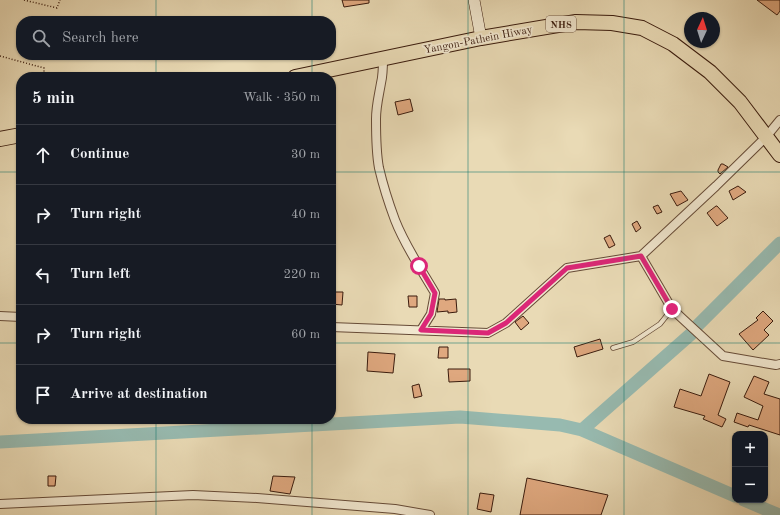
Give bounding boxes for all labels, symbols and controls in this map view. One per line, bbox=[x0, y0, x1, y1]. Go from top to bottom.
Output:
north arrow bbox=[684, 12, 720, 48]
search box bbox=[16, 16, 336, 60]
road number: NH8 bbox=[546, 16, 576, 32]
street label: Yangon-Pathein Hiway bbox=[423, 25, 534, 56]
icon: search bbox=[30, 27, 52, 49]
text: Search here bbox=[62, 31, 139, 46]
text: 5 min bbox=[32, 90, 75, 107]
text: Walk · 350 m bbox=[243, 91, 320, 104]
icon: ahead bbox=[32, 144, 54, 166]
text: Continue bbox=[70, 147, 129, 162]
text: 30 m bbox=[291, 148, 320, 161]
icon: right bbox=[32, 204, 54, 226]
text: Turn right bbox=[70, 207, 141, 222]
text: 40 m bbox=[291, 208, 320, 221]
route start bbox=[410, 257, 428, 275]
icon: left bbox=[32, 264, 54, 286]
text: Turn left bbox=[70, 267, 130, 282]
text: 220 m bbox=[283, 268, 320, 281]
route end bbox=[663, 300, 681, 318]
icon: right bbox=[32, 324, 54, 346]
text: Turn right bbox=[70, 327, 141, 342]
text: 60 m bbox=[291, 328, 320, 341]
icon: arrive bbox=[32, 384, 54, 406]
text: Arrive at destination bbox=[70, 387, 208, 402]
map controls bbox=[732, 431, 768, 503]
button: + bbox=[732, 431, 768, 467]
button: − bbox=[732, 467, 768, 503]

